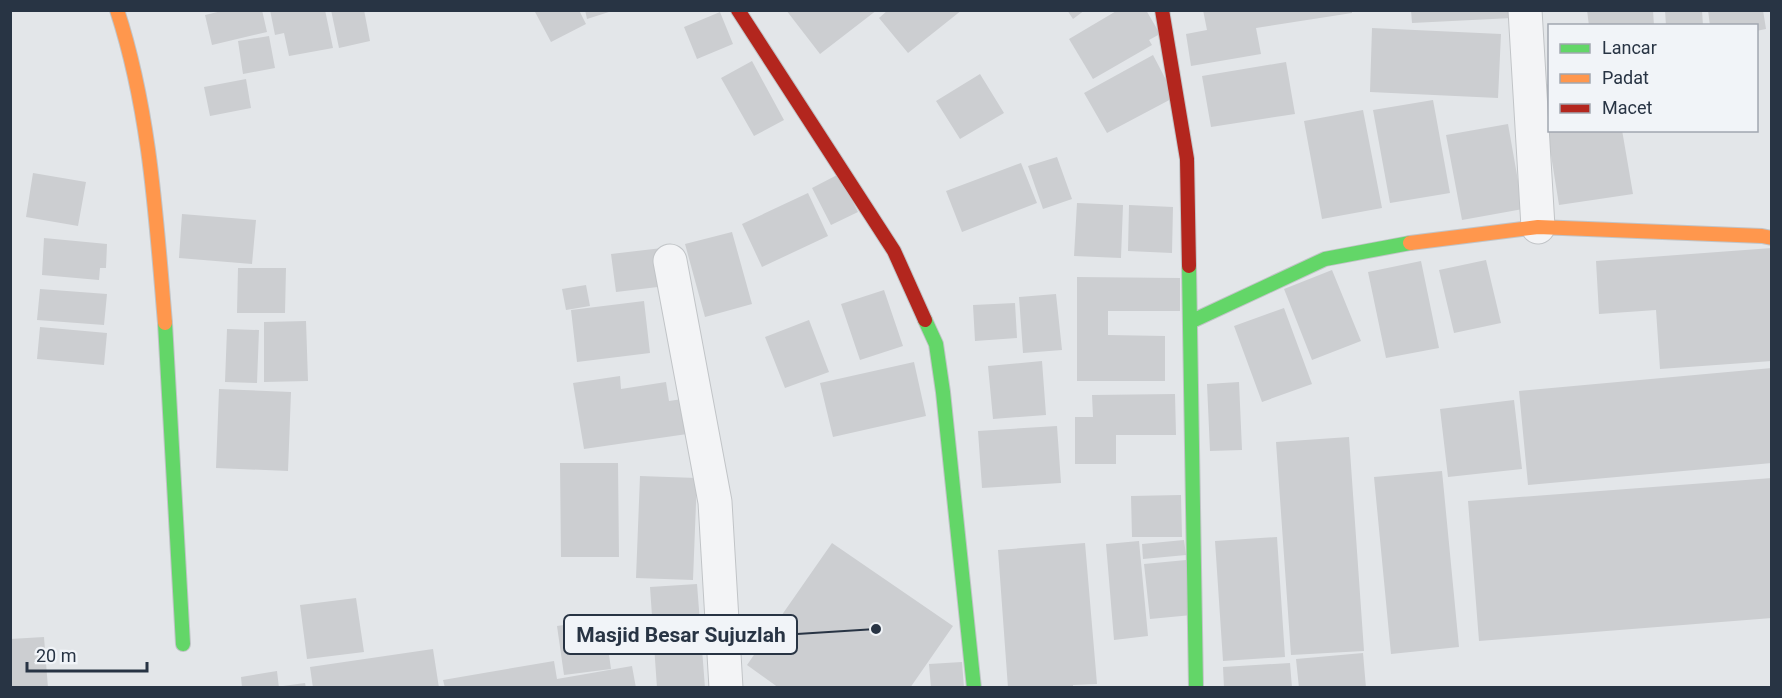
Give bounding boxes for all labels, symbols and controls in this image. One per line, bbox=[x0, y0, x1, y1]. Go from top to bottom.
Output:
legend bbox=[1548, 24, 1758, 132]
text: Lancar bbox=[1602, 37, 1657, 58]
text: Padat bbox=[1602, 67, 1649, 88]
text: Macet bbox=[1602, 97, 1652, 118]
callout: Masjid Besar Sujuzlah bbox=[564, 615, 797, 654]
text: Masjid Besar Sujuzlah bbox=[576, 623, 786, 647]
scale bar bbox=[27, 635, 147, 673]
text: 20 m bbox=[36, 645, 76, 666]

